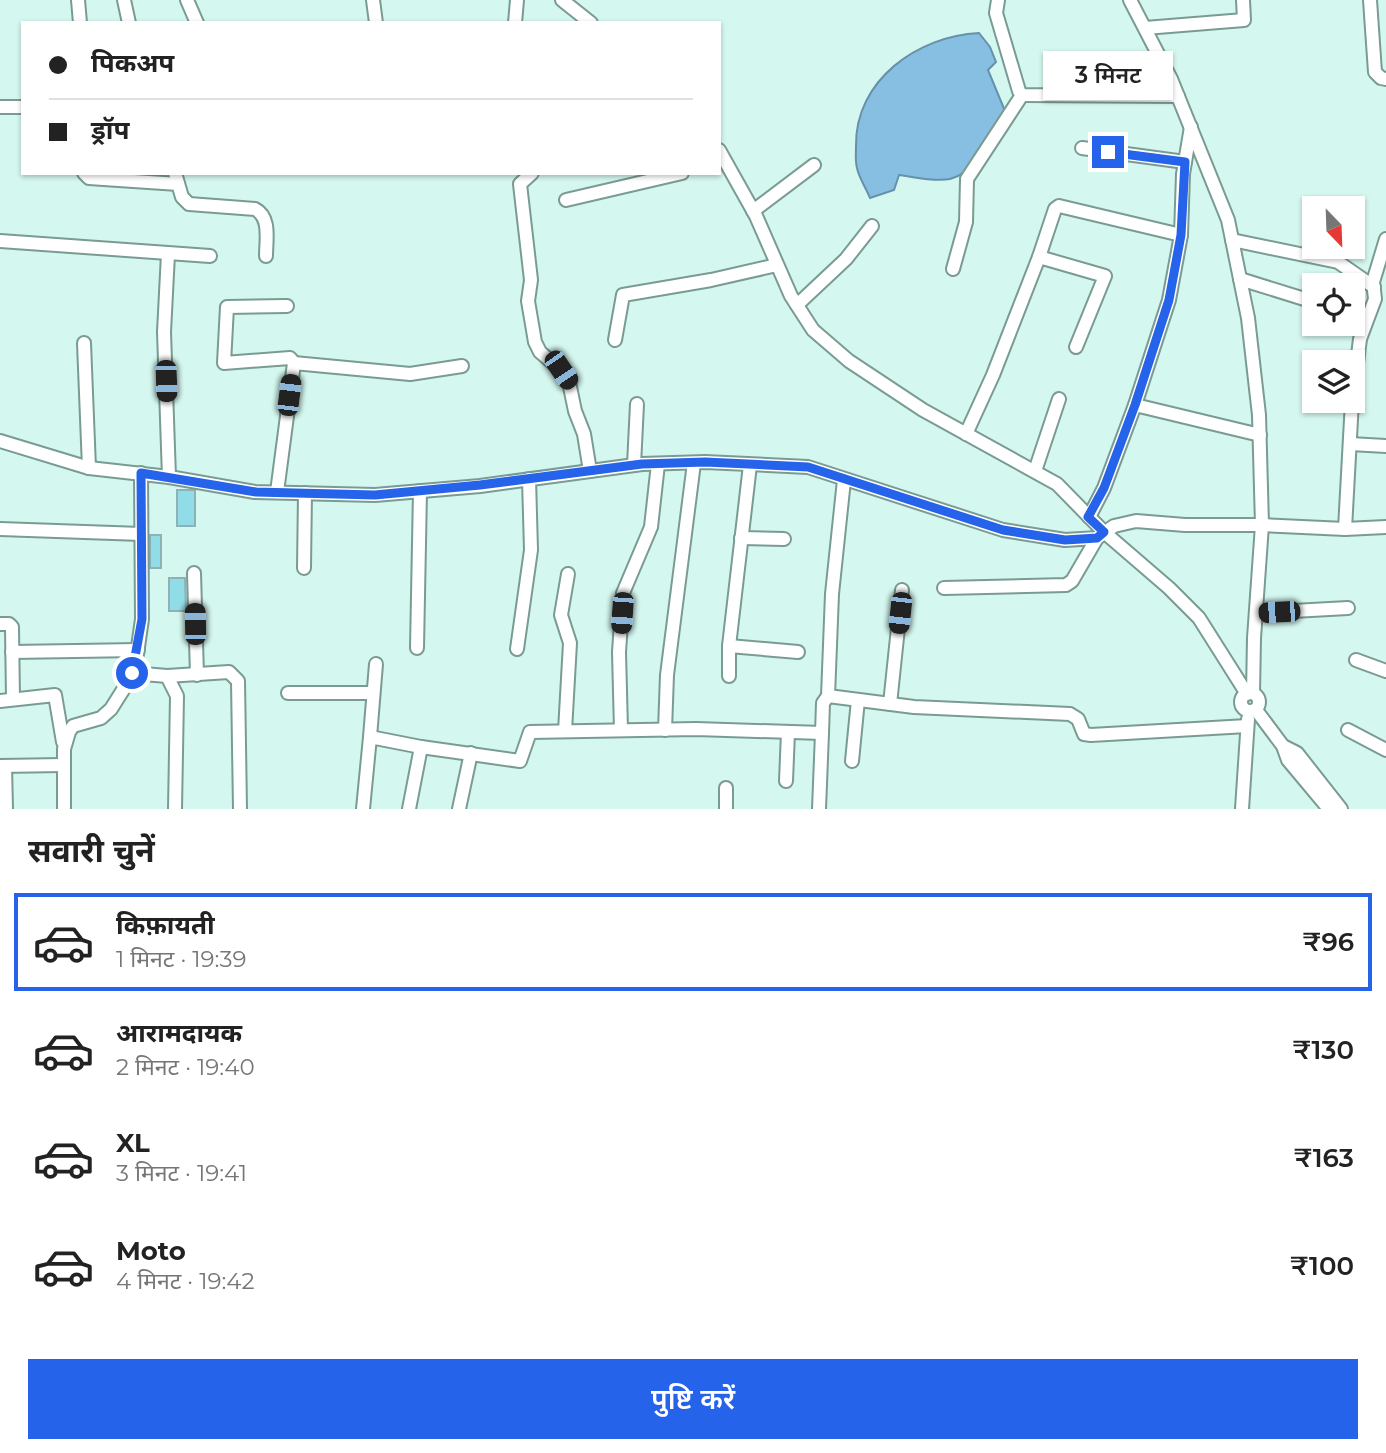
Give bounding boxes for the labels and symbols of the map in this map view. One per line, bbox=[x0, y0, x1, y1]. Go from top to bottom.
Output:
callout: 3 मिनट bbox=[1043, 51, 1173, 100]
route end bbox=[1092, 136, 1124, 168]
north arrow bbox=[1302, 196, 1365, 259]
car bbox=[541, 347, 582, 393]
car bbox=[155, 360, 178, 402]
car bbox=[277, 373, 302, 417]
car bbox=[611, 591, 634, 635]
car bbox=[888, 591, 913, 635]
car bbox=[1258, 600, 1301, 624]
car bbox=[185, 603, 206, 645]
route start bbox=[116, 657, 148, 689]

